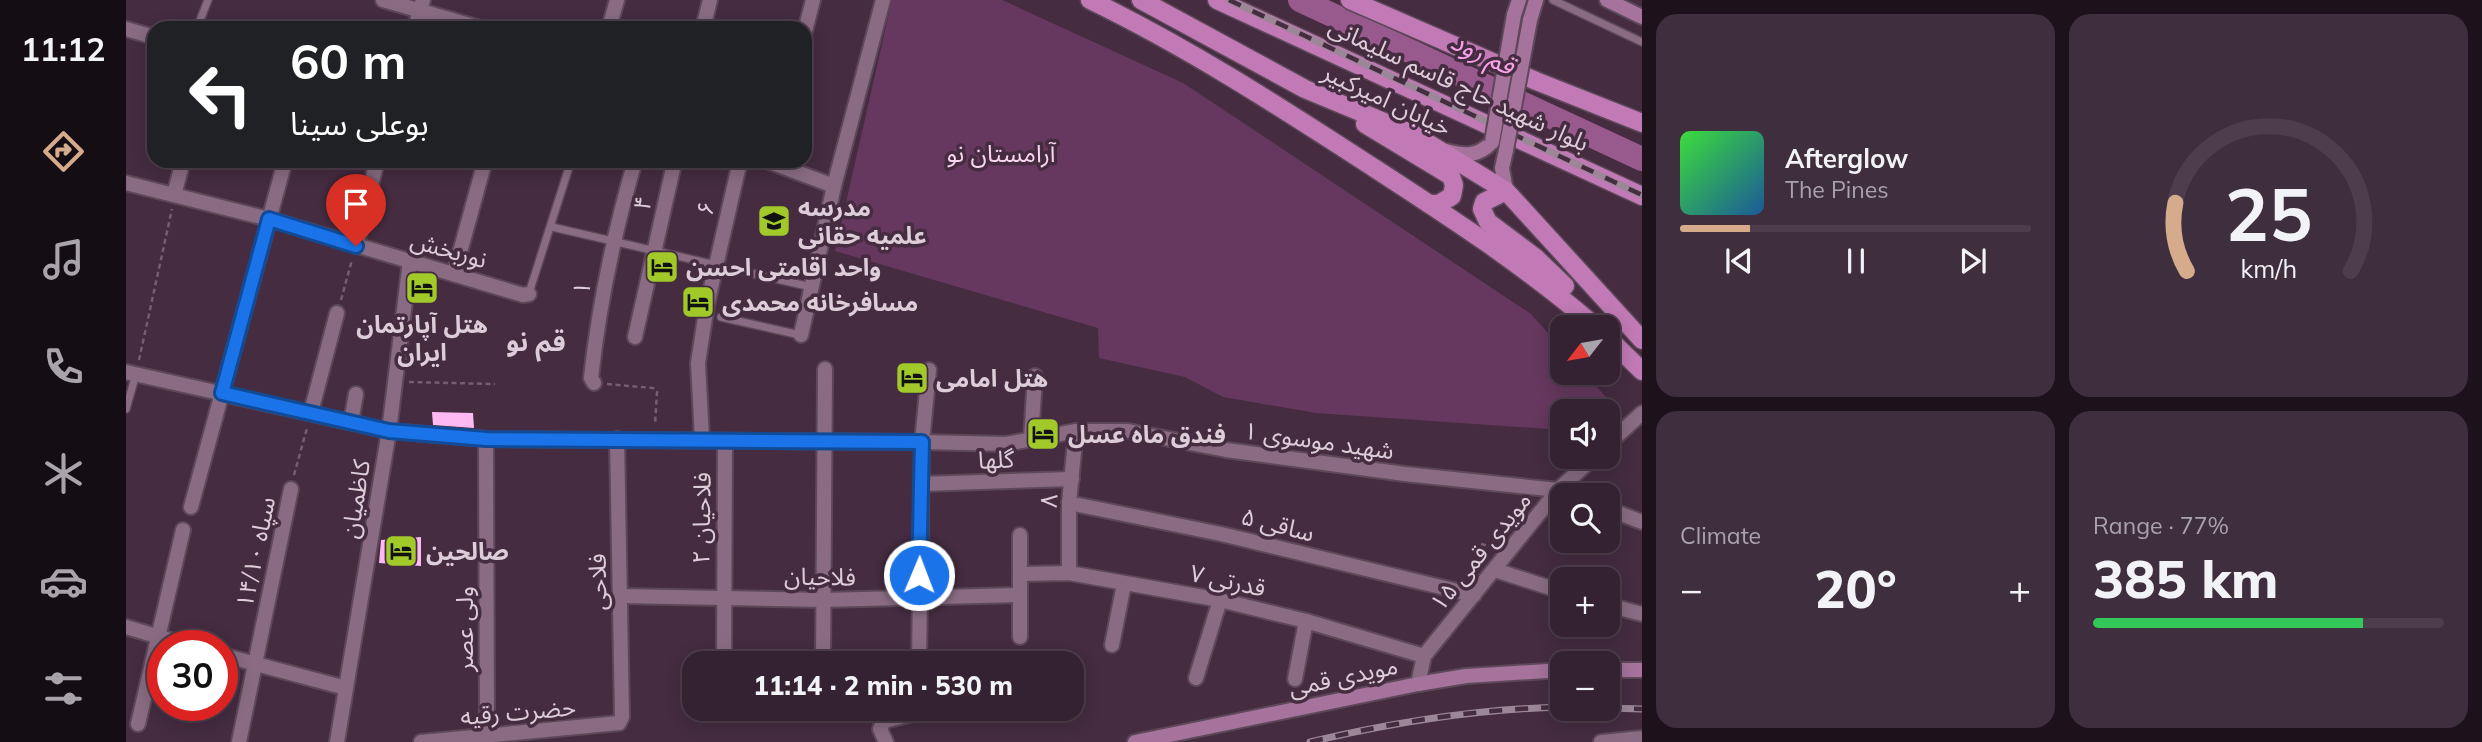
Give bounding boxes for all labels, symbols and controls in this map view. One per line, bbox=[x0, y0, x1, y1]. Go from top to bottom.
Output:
street label: بلوار شهید حاج قاسم سلیمانی bbox=[1323, 10, 1594, 160]
water label: قم رود bbox=[1444, 24, 1521, 86]
text: 11:12 bbox=[21, 29, 105, 69]
text: 60 m bbox=[290, 30, 406, 91]
icon: left bbox=[175, 49, 266, 140]
street label: خیابان امیرکبیر bbox=[1317, 56, 1456, 142]
text: بوعلی سینا bbox=[290, 103, 429, 143]
icon: directions bbox=[39, 127, 88, 176]
park label: آرامستان نو bbox=[947, 138, 1056, 168]
text: Afterglow bbox=[1785, 142, 1908, 175]
text: 25 bbox=[2225, 169, 2312, 260]
pin bbox=[326, 174, 386, 246]
text: The Pines bbox=[1785, 175, 1889, 204]
icon: arrive bbox=[337, 185, 375, 223]
place label: مدرسه علمیه حقانی bbox=[798, 192, 927, 250]
street label: ۴ bbox=[626, 193, 658, 213]
street label: ۶ bbox=[689, 198, 721, 218]
school or university icon: مدرسه علمیه حقانی bbox=[755, 202, 793, 240]
street label: نوربخش bbox=[407, 224, 491, 274]
icon: music bbox=[39, 235, 88, 284]
icon: previous bbox=[1720, 242, 1758, 280]
icon: pause bbox=[1837, 242, 1875, 280]
icon: next bbox=[1954, 242, 1992, 280]
hotel icon: واحد اقامتی احسن bbox=[643, 248, 681, 286]
place label: واحد اقامتی احسن bbox=[686, 252, 881, 282]
text: km/h bbox=[2240, 253, 2297, 284]
hotel icon: هتل آپارتمان ایران bbox=[403, 269, 441, 307]
street label: ۱ bbox=[565, 279, 597, 297]
hotel icon: مسافرخانه محمدی bbox=[679, 283, 717, 321]
place label: مسافرخانه محمدی bbox=[722, 287, 918, 317]
place label: هتل آپارتمان ایران bbox=[356, 309, 488, 367]
north arrow bbox=[1550, 315, 1620, 385]
map controls bbox=[1550, 315, 1620, 721]
district label: قم نو bbox=[506, 325, 566, 362]
icon: phone bbox=[39, 342, 88, 391]
hotel icon: هتل امامی bbox=[893, 359, 931, 397]
place label: هتل امامی bbox=[936, 363, 1048, 393]
button: sound bbox=[1550, 399, 1620, 469]
hotel icon: فندق ماه عسل bbox=[1024, 415, 1062, 453]
street label: شهید موسوی ۱ bbox=[1242, 415, 1396, 465]
place label: فندق ماه عسل bbox=[1068, 419, 1226, 449]
street label: گلها bbox=[977, 443, 1016, 475]
icon: climate bbox=[39, 449, 88, 498]
street label: کاظمیان bbox=[334, 456, 376, 541]
street label: فلاحیان ۲ bbox=[685, 472, 717, 564]
button: search bbox=[1550, 483, 1620, 553]
street label: مویدی قمی ۱۵ bbox=[1423, 485, 1537, 617]
street label: ۸ bbox=[1033, 493, 1063, 509]
street label: سپاه ۱۴/۱۰ bbox=[229, 494, 283, 610]
street label: ساقی ۵ bbox=[1238, 500, 1318, 548]
text: Range · 77% bbox=[2093, 511, 2229, 540]
text: Climate bbox=[1680, 521, 1761, 550]
hotel icon: صالحین bbox=[382, 532, 420, 570]
place label: صالحین bbox=[426, 536, 509, 566]
position arrow bbox=[882, 538, 956, 612]
text: 385 km bbox=[2093, 546, 2278, 611]
street label: فلاحی bbox=[582, 553, 612, 611]
text: 20° bbox=[1814, 556, 1897, 621]
icon: car bbox=[39, 557, 88, 606]
street label: قدرتی ۷ bbox=[1187, 557, 1269, 603]
street label: فلاحیان bbox=[784, 560, 856, 592]
text: − bbox=[1680, 565, 1703, 613]
text: + bbox=[2008, 565, 2031, 613]
button: + bbox=[1550, 567, 1620, 637]
street label: ولی عصر bbox=[449, 586, 479, 673]
speed limit sign: 30 bbox=[147, 630, 238, 721]
street label: مویدی قمی bbox=[1286, 650, 1400, 702]
button: − bbox=[1550, 651, 1620, 721]
icon: filters bbox=[39, 664, 88, 713]
text: 11:14 · 2 min · 530 m bbox=[753, 669, 1013, 702]
street label: حضرت رقیه bbox=[459, 691, 577, 731]

